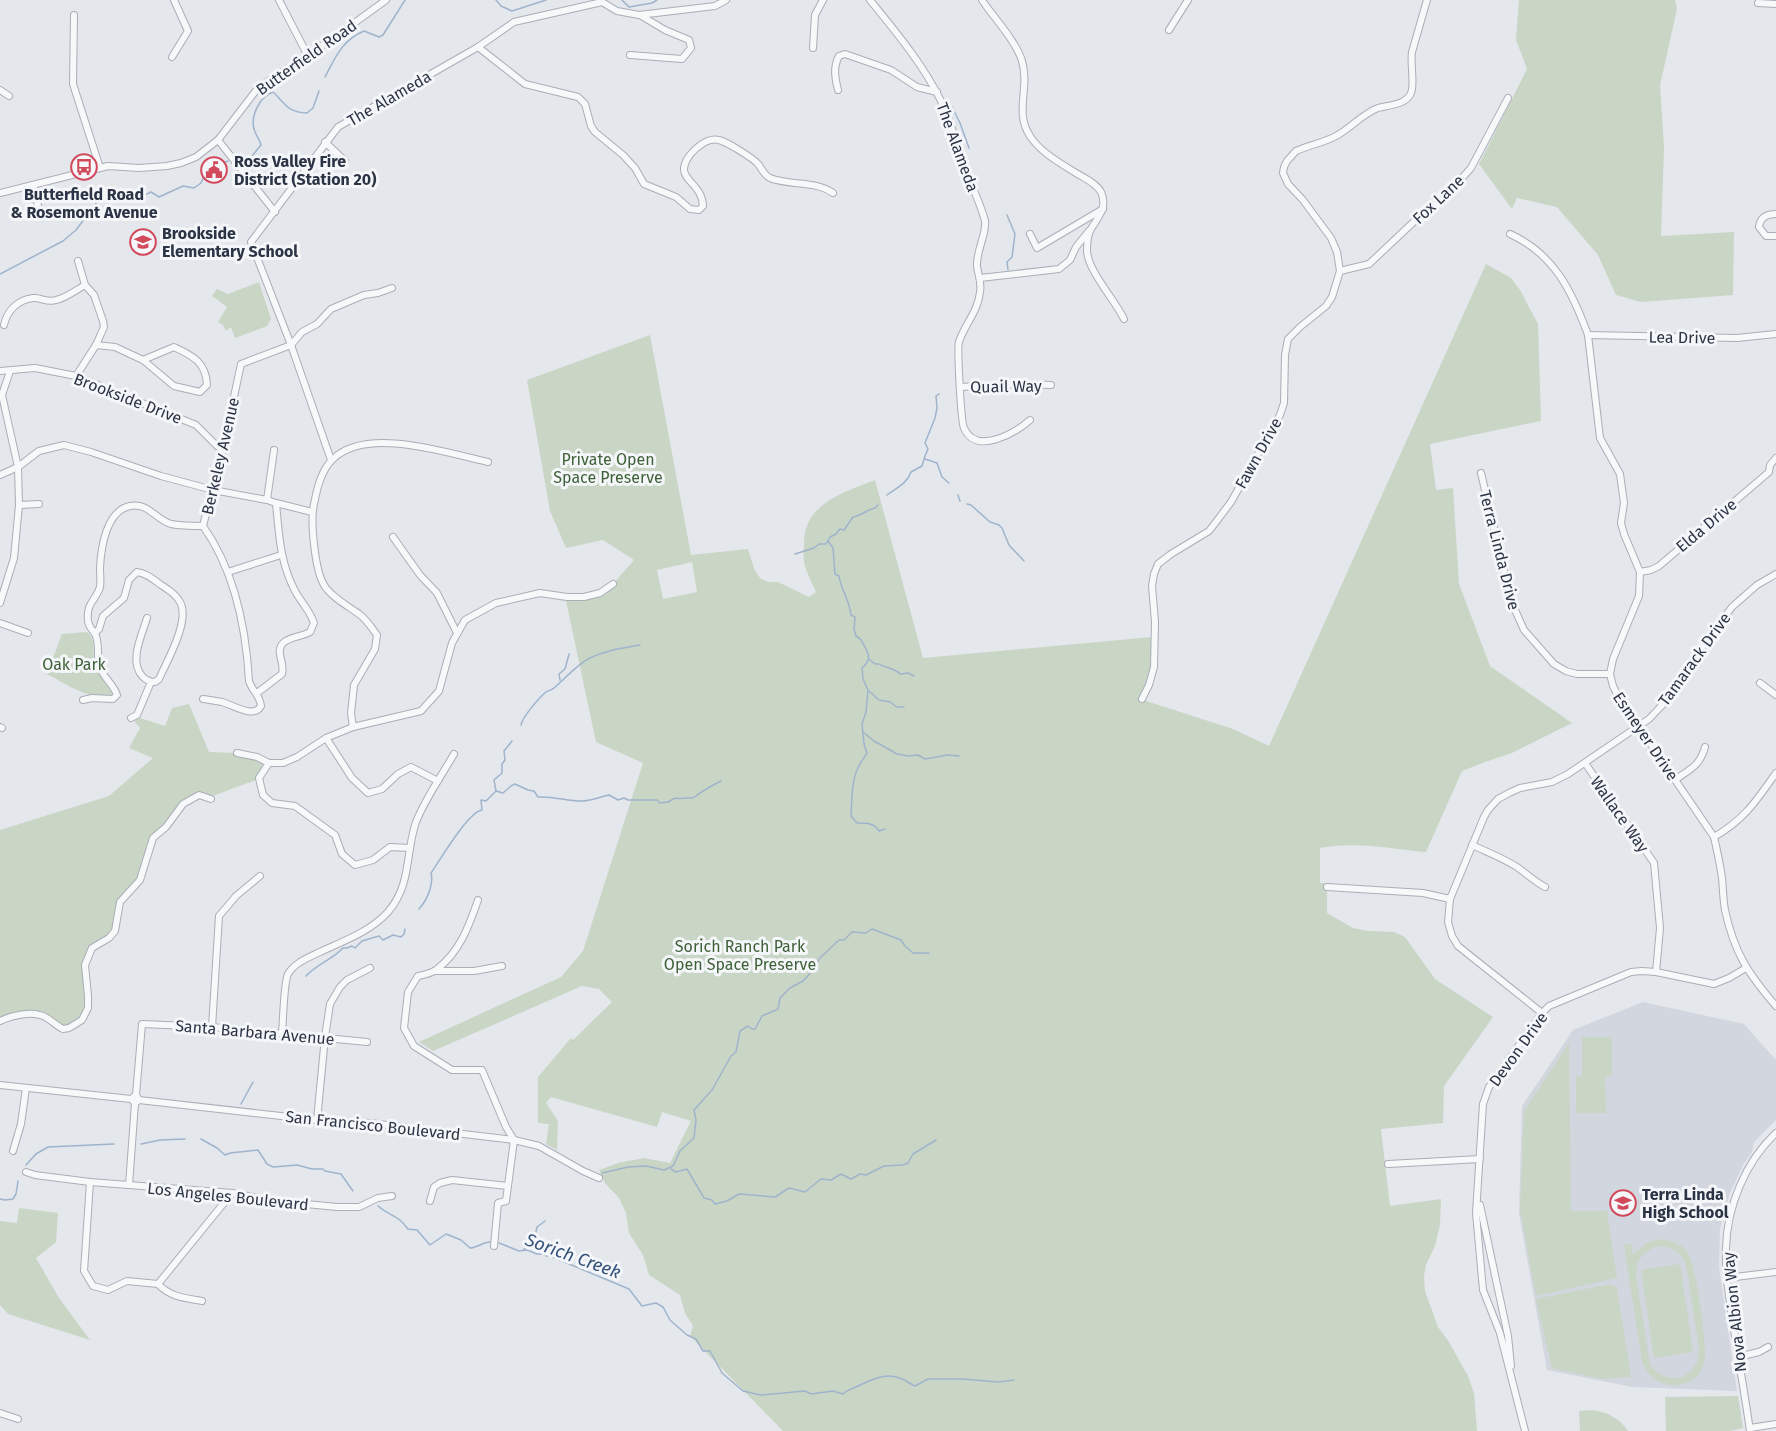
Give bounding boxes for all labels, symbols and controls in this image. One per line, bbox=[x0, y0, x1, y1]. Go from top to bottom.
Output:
street label: Butterfield Road bbox=[252, 16, 360, 99]
street label: The Alameda bbox=[344, 67, 435, 130]
street label: The Alameda bbox=[933, 100, 982, 194]
bus stop icon: Butterfield Road & Rosemont Avenue bbox=[69, 152, 99, 182]
place label: Ross Valley Fire District (Station 20) bbox=[234, 152, 376, 189]
public building icon: Ross Valley Fire District (Station 20) bbox=[199, 155, 229, 185]
street label: Fox Lane bbox=[1409, 171, 1468, 228]
place label: Butterfield Road & Rosemont Avenue bbox=[10, 185, 158, 222]
place label: Brookside Elementary School bbox=[162, 224, 298, 261]
school or university icon: Brookside Elementary School bbox=[128, 227, 158, 257]
street label: Lea Drive bbox=[1649, 327, 1715, 348]
street label: Brookside Drive bbox=[71, 369, 185, 428]
street label: Quail Way bbox=[970, 376, 1042, 397]
street label: Berkeley Avenue bbox=[198, 396, 243, 517]
street label: Fawn Drive bbox=[1231, 414, 1286, 492]
park label: Private Open Space Preserve bbox=[553, 450, 663, 487]
street label: Terra Linda Drive bbox=[1475, 488, 1524, 612]
street label: Elda Drive bbox=[1672, 495, 1740, 556]
street label: Tamarack Drive bbox=[1654, 609, 1735, 710]
park label: Oak Park bbox=[42, 655, 107, 674]
street label: Esmeyer Drive bbox=[1609, 688, 1682, 784]
street label: Wallace Way bbox=[1586, 773, 1653, 856]
park label: Sorich Ranch Park Open Space Preserve bbox=[664, 937, 816, 974]
street label: Devon Drive bbox=[1485, 1008, 1552, 1090]
street label: Santa Barbara Avenue bbox=[175, 1016, 335, 1049]
street label: San Francisco Boulevard bbox=[285, 1107, 461, 1144]
street label: Los Angeles Boulevard bbox=[146, 1179, 310, 1214]
place label: Terra Linda High School bbox=[1642, 1185, 1729, 1222]
school or university icon: Terra Linda High School bbox=[1608, 1188, 1638, 1218]
water label: Sorich Creek bbox=[521, 1228, 624, 1283]
street label: Nova Albion Way bbox=[1719, 1251, 1750, 1373]

